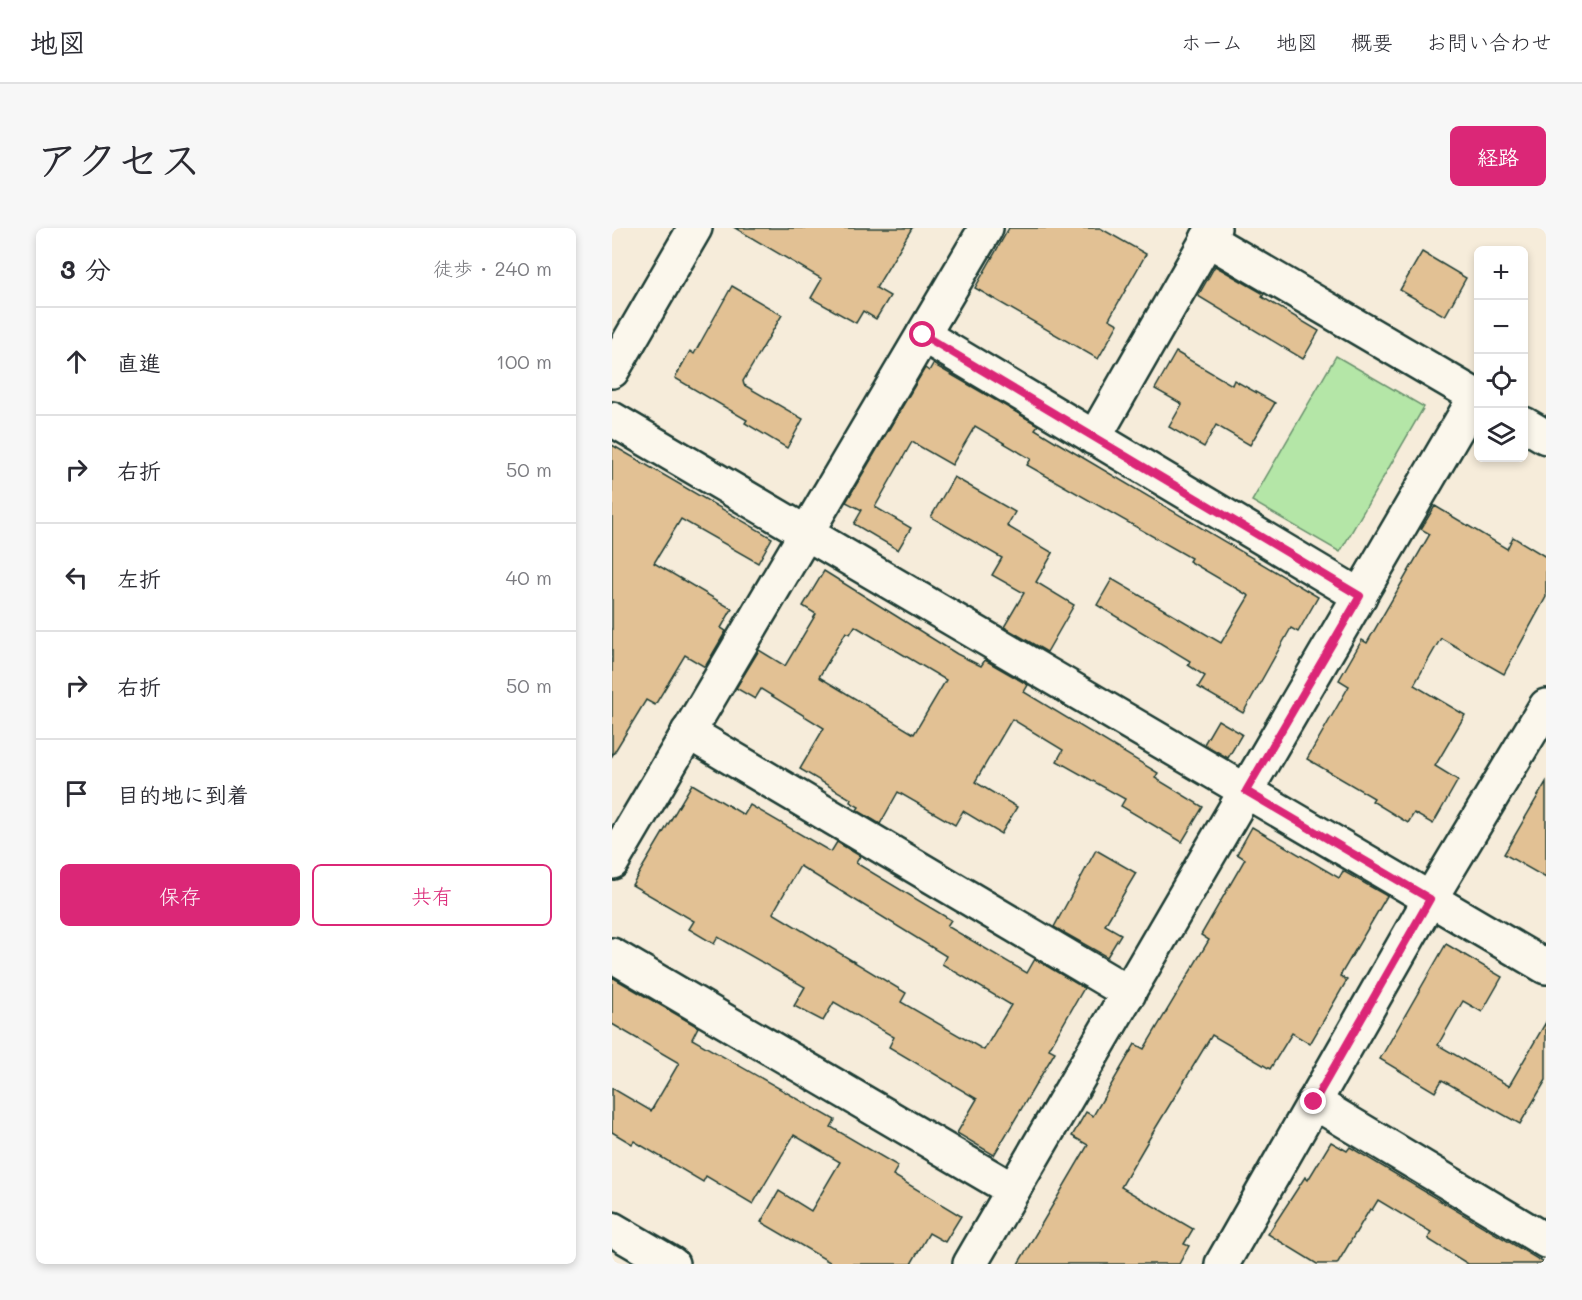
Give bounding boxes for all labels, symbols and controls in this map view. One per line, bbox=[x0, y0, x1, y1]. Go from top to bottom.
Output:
text: 地図 bbox=[30, 24, 86, 60]
text: ホーム bbox=[1181, 28, 1243, 55]
text: 地図 bbox=[1276, 28, 1318, 55]
text: 概要 bbox=[1351, 28, 1393, 55]
text: お問い合わせ bbox=[1426, 28, 1552, 55]
button: 経路 bbox=[1450, 126, 1546, 186]
text: アクセス bbox=[36, 131, 201, 186]
map controls bbox=[1474, 246, 1528, 462]
button: + bbox=[1474, 246, 1528, 300]
text: 3 分 bbox=[60, 252, 111, 286]
text: 徒歩 · 240 m bbox=[433, 255, 552, 281]
button: − bbox=[1474, 300, 1528, 354]
route start bbox=[909, 321, 935, 347]
icon: ahead bbox=[60, 345, 93, 378]
text: 直進 bbox=[117, 348, 161, 377]
text: 100 m bbox=[496, 348, 552, 374]
button: locate bbox=[1474, 354, 1528, 408]
button: layers bbox=[1474, 408, 1528, 462]
icon: right bbox=[60, 453, 93, 486]
text: 右折 bbox=[117, 456, 161, 485]
text: 50 m bbox=[506, 456, 552, 482]
icon: left bbox=[60, 561, 93, 594]
text: 左折 bbox=[117, 564, 161, 593]
text: 40 m bbox=[506, 564, 552, 590]
icon: right bbox=[60, 669, 93, 702]
text: 右折 bbox=[117, 672, 161, 701]
text: 50 m bbox=[506, 672, 552, 698]
icon: arrive bbox=[60, 777, 93, 810]
text: 目的地に到着 bbox=[117, 780, 249, 809]
button: 保存 bbox=[60, 864, 300, 926]
button: 共有 bbox=[312, 864, 552, 926]
route end bbox=[1300, 1088, 1326, 1114]

